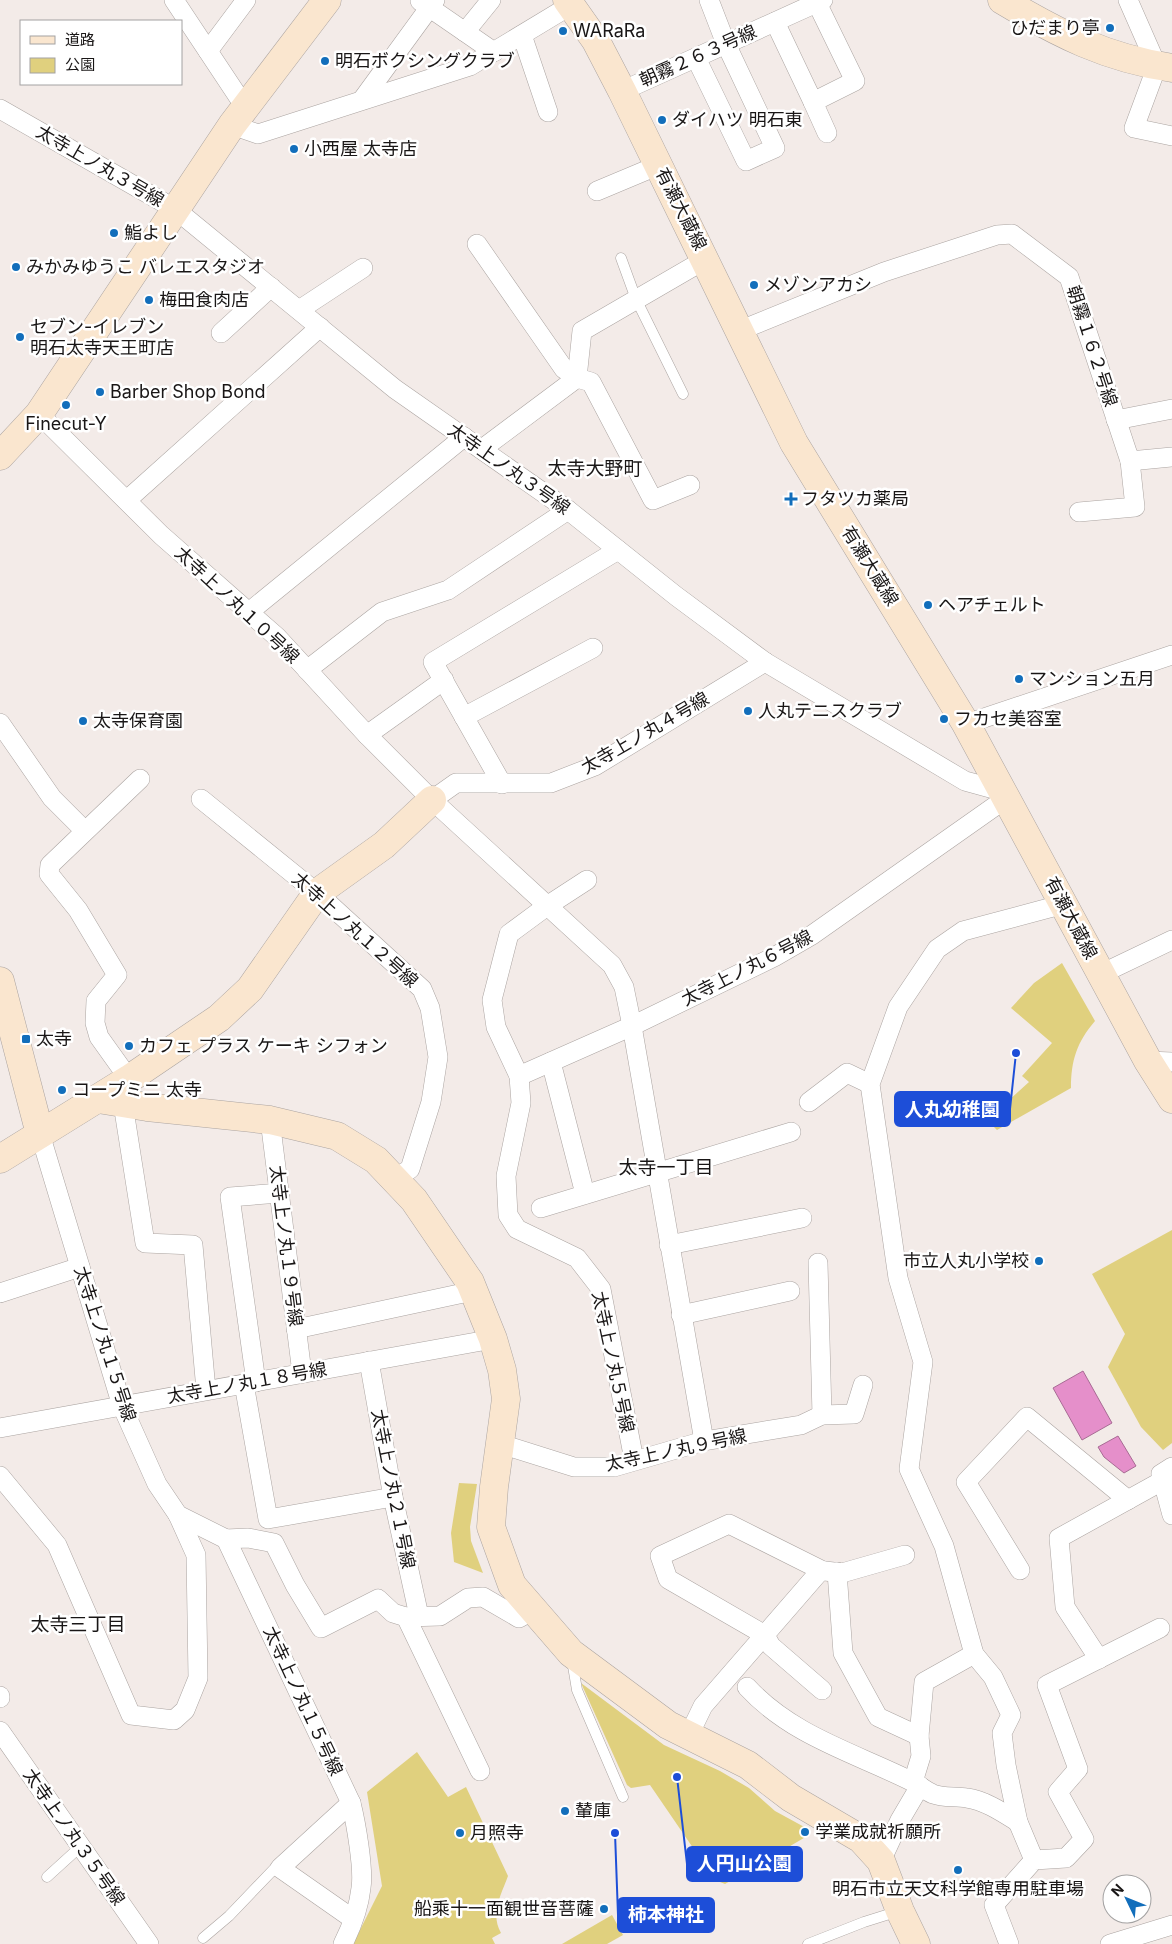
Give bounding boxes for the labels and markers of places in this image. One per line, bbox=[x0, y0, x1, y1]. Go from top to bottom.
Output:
place label: ひだまり亭 bbox=[1010, 17, 1100, 38]
place label: WARaRa bbox=[573, 20, 645, 41]
marker: ひだまり亭 bbox=[1104, 22, 1116, 34]
marker: WARaRa bbox=[557, 25, 569, 37]
place label: 明石ボクシングクラブ bbox=[335, 50, 515, 71]
marker: 明石ボクシングクラブ bbox=[319, 55, 331, 67]
place label: ダイハツ 明石東 bbox=[672, 109, 803, 130]
marker: ダイハツ 明石東 bbox=[656, 114, 668, 126]
place label: 小西屋 太寺店 bbox=[304, 138, 417, 159]
marker: 小西屋 太寺店 bbox=[288, 143, 300, 155]
place label: 鮨よし bbox=[124, 222, 178, 243]
marker: 鮨よし bbox=[108, 227, 120, 239]
place label: みかみゆうこ バレエスタジオ bbox=[26, 256, 265, 277]
marker: みかみゆうこ バレエスタジオ bbox=[10, 261, 22, 273]
place label: メゾンアカシ bbox=[764, 274, 872, 295]
marker: メゾンアカシ bbox=[748, 279, 760, 291]
place label: 梅田食肉店 bbox=[159, 289, 249, 310]
marker: 梅田食肉店 bbox=[143, 294, 155, 306]
place label: セブン-イレブン 明石太寺天王町店 bbox=[30, 316, 174, 358]
marker: セブン-イレブン 明石太寺天王町店 bbox=[14, 331, 26, 343]
place label: Barber Shop Bond bbox=[110, 381, 266, 402]
marker: Barber Shop Bond bbox=[94, 386, 106, 398]
marker: Finecut-Y bbox=[60, 399, 72, 411]
place label: Finecut-Y bbox=[25, 413, 107, 434]
place label: フタツカ薬局 bbox=[801, 488, 909, 509]
marker: フタツカ薬局 bbox=[785, 493, 797, 505]
place label: ヘアチェルト bbox=[938, 594, 1046, 615]
marker: ヘアチェルト bbox=[922, 599, 934, 611]
place label: マンション五月 bbox=[1029, 668, 1155, 689]
marker: マンション五月 bbox=[1013, 673, 1025, 685]
place label: 人丸テニスクラブ bbox=[758, 700, 902, 721]
marker: 人丸テニスクラブ bbox=[742, 705, 754, 717]
place label: フカセ美容室 bbox=[954, 708, 1062, 729]
place label: 太寺保育園 bbox=[93, 710, 183, 731]
marker: フカセ美容室 bbox=[938, 713, 950, 725]
marker: 太寺保育園 bbox=[77, 715, 89, 727]
place label: 太寺 bbox=[36, 1028, 72, 1049]
marker: 太寺 bbox=[20, 1033, 32, 1045]
place label: カフェ プラス ケーキ シフォン bbox=[139, 1035, 388, 1056]
marker: カフェ プラス ケーキ シフォン bbox=[123, 1040, 135, 1052]
place label: コープミニ 太寺 bbox=[72, 1079, 202, 1100]
marker: コープミニ 太寺 bbox=[56, 1084, 68, 1096]
callout: 人丸幼稚園 bbox=[895, 1092, 1010, 1126]
place label: 市立人丸小学校 bbox=[903, 1250, 1029, 1271]
marker: 市立人丸小学校 bbox=[1033, 1255, 1045, 1267]
place label: 輦庫 bbox=[575, 1800, 611, 1821]
marker: 輦庫 bbox=[559, 1805, 571, 1817]
place label: 学業成就祈願所 bbox=[815, 1821, 941, 1842]
place label: 月照寺 bbox=[470, 1822, 524, 1843]
marker: 学業成就祈願所 bbox=[799, 1826, 811, 1838]
marker: 月照寺 bbox=[454, 1827, 466, 1839]
callout: 人円山公園 bbox=[687, 1847, 802, 1881]
marker: 明石市立天文科学館専用駐車場 bbox=[952, 1864, 964, 1876]
place label: 明石市立天文科学館専用駐車場 bbox=[832, 1878, 1084, 1899]
place label: 船乘十一面観世音菩薩 bbox=[414, 1898, 594, 1919]
callout: 柿本神社 bbox=[618, 1898, 714, 1932]
marker: 船乘十一面観世音菩薩 bbox=[598, 1903, 610, 1915]

